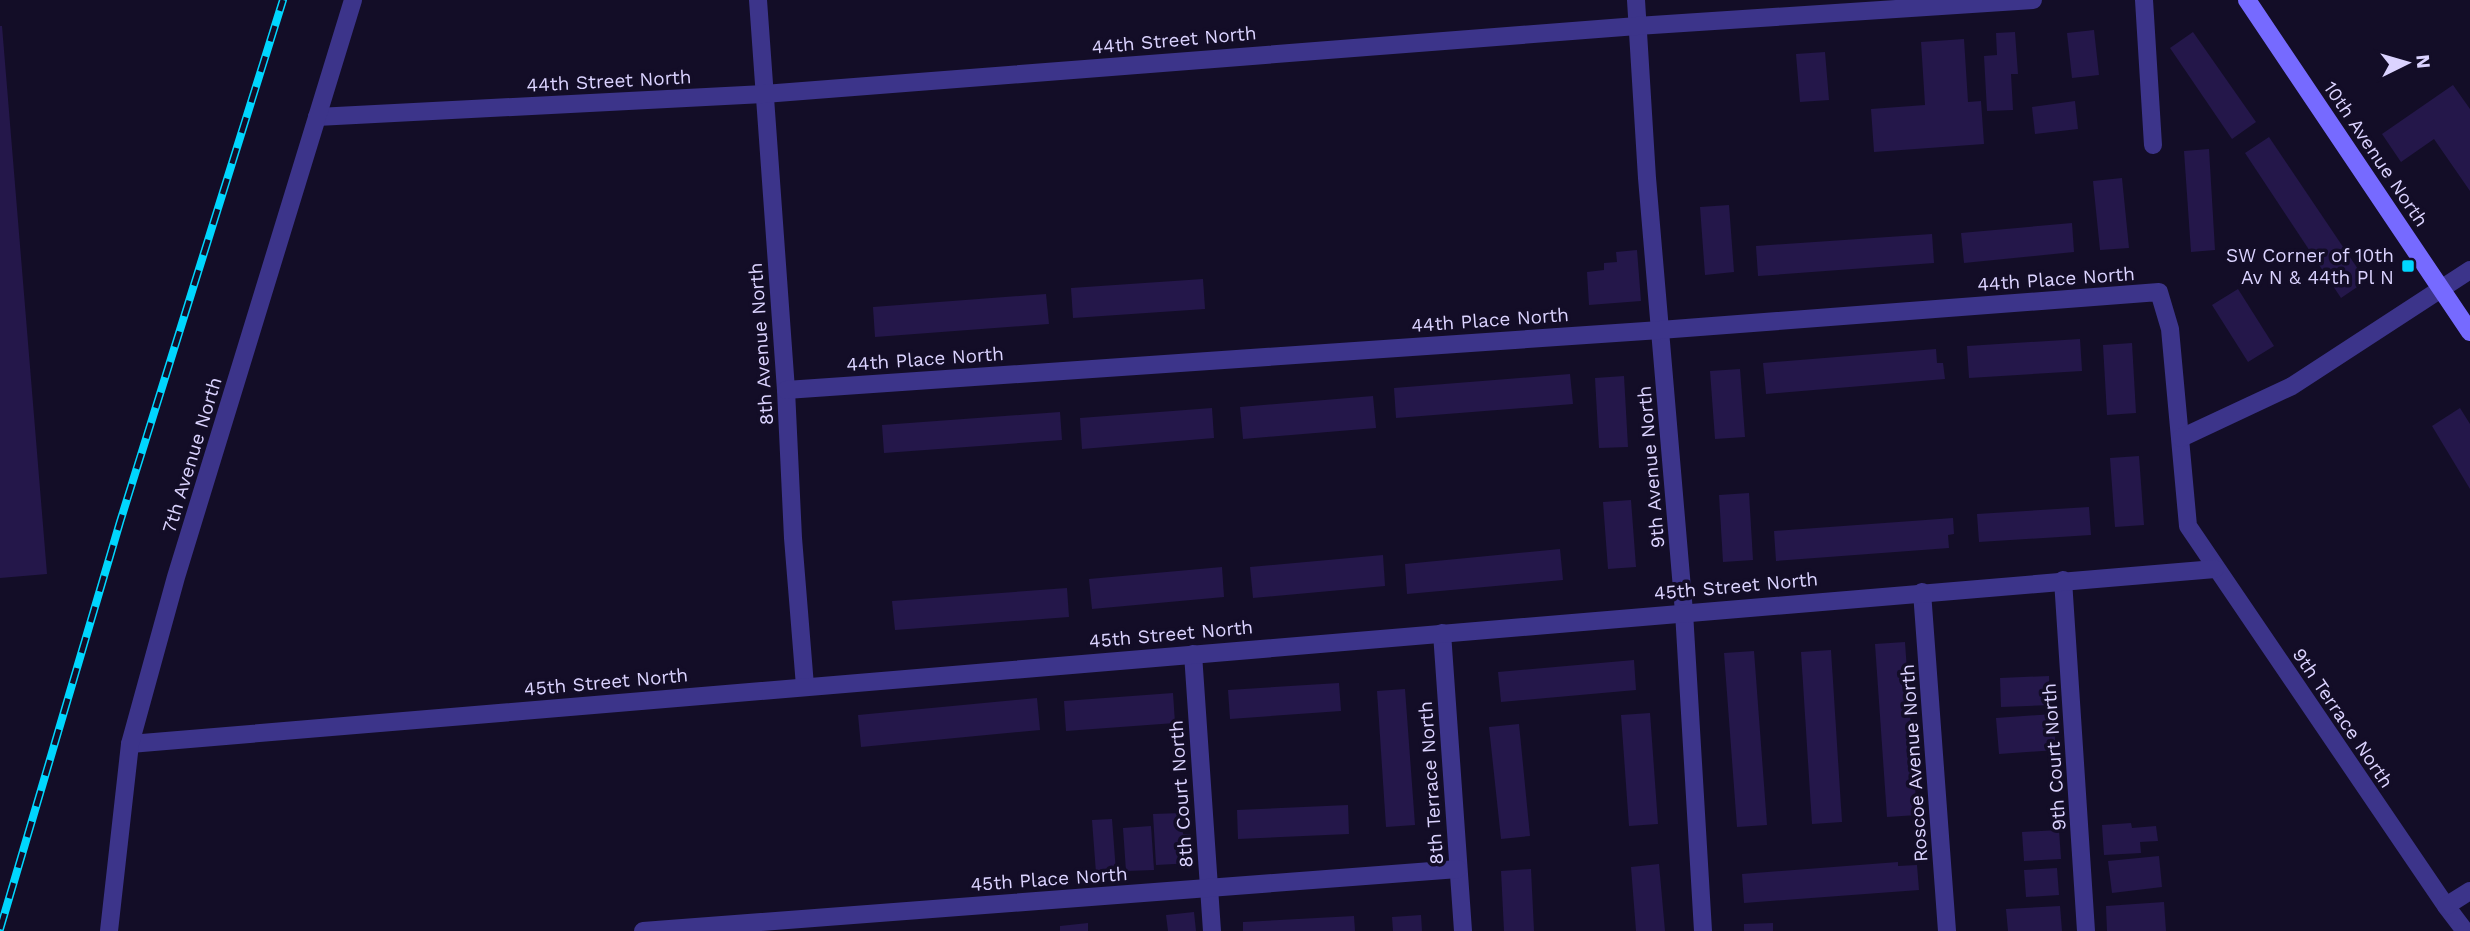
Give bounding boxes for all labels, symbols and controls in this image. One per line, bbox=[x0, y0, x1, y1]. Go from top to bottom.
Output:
street label: 44th Street North bbox=[1091, 21, 1257, 59]
north arrow bbox=[2372, 28, 2442, 98]
text: N bbox=[2411, 54, 2436, 70]
street label: 44th Street North bbox=[526, 65, 692, 97]
street label: 10th Avenue North bbox=[2319, 77, 2433, 231]
place label: SW Corner of 10th Av N & 44th Pl N bbox=[2226, 244, 2394, 289]
marker: SW Corner of 10th Av N & 44th Pl N bbox=[2400, 258, 2416, 274]
street label: 8th Avenue North bbox=[744, 262, 778, 426]
street label: 44th Place North bbox=[1977, 262, 2135, 296]
street label: 44th Place North bbox=[1411, 303, 1569, 337]
street label: 44th Place North bbox=[846, 342, 1004, 376]
street label: 7th Avenue North bbox=[157, 374, 227, 536]
street label: 9th Avenue North bbox=[1632, 385, 1670, 549]
street label: 45th Street North bbox=[1653, 567, 1819, 605]
street label: 45th Street North bbox=[1088, 615, 1254, 653]
street label: 9th Terrace North bbox=[2288, 644, 2398, 792]
street label: 45th Street North bbox=[523, 663, 689, 701]
street label: Roscoe Avenue North bbox=[1896, 663, 1932, 863]
street label: 9th Court North bbox=[2037, 682, 2071, 832]
street label: 8th Terrace North bbox=[1414, 700, 1448, 866]
street label: 8th Court North bbox=[1164, 719, 1198, 869]
street label: 45th Place North bbox=[970, 862, 1128, 896]

